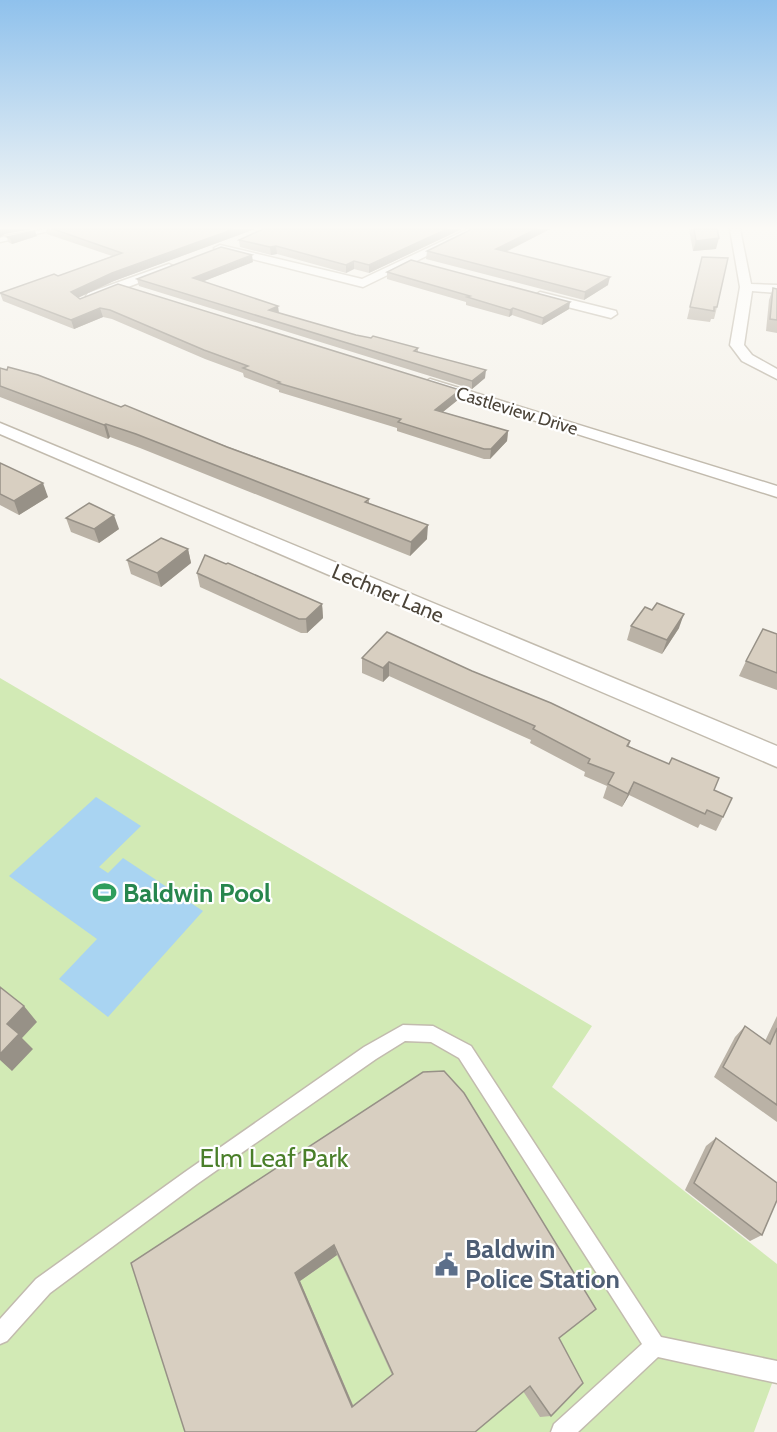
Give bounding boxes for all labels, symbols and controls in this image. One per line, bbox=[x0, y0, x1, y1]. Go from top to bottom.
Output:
street label: Castleview Drive bbox=[454, 382, 580, 440]
street label: Lechner Lane bbox=[328, 558, 448, 628]
place label: Baldwin Pool bbox=[123, 877, 271, 909]
sports icon: Baldwin Pool bbox=[92, 880, 118, 906]
park label: Elm Leaf Park bbox=[200, 1142, 349, 1174]
place label: Baldwin Police Station bbox=[465, 1233, 620, 1295]
public building icon: Baldwin Police Station bbox=[434, 1251, 460, 1277]

